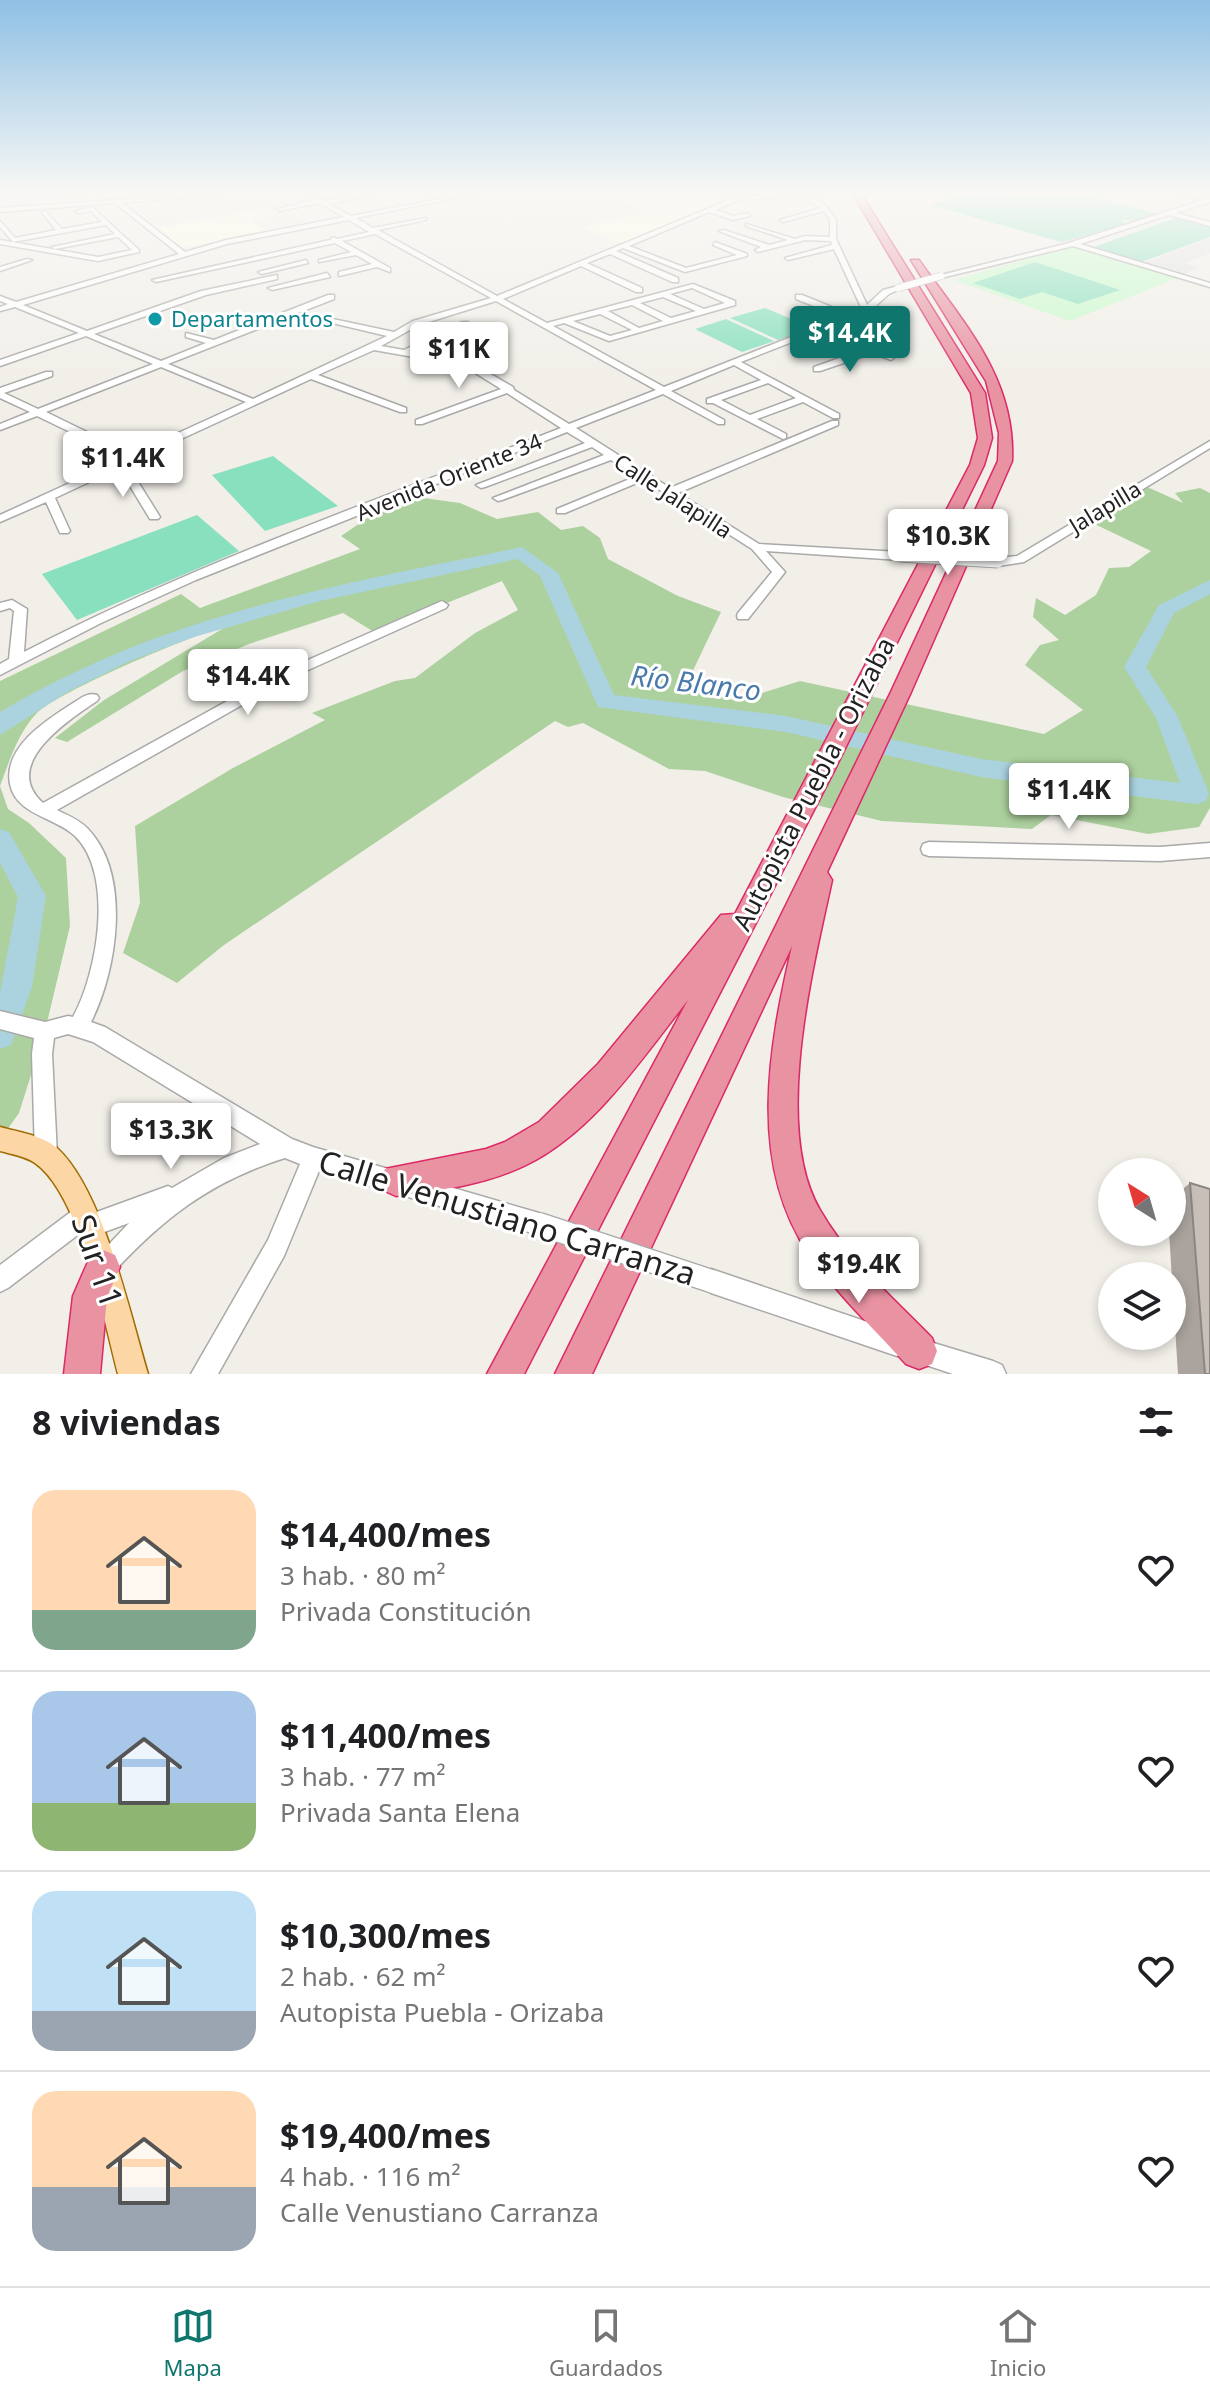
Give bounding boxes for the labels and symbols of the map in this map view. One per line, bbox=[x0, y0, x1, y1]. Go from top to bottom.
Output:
place label: Departamentos bbox=[171, 303, 333, 333]
pin: $14.4K bbox=[785, 306, 915, 374]
marker: Departamentos bbox=[146, 310, 164, 328]
pin: $11K bbox=[412, 322, 506, 390]
street label: Avenida Oriente 34 bbox=[351, 425, 546, 527]
pin: $11.4K bbox=[58, 431, 188, 499]
street label: Calle Jalapilla bbox=[609, 446, 738, 545]
street label: Jalapilla bbox=[1061, 473, 1146, 540]
pin: $10.3K bbox=[883, 509, 1013, 577]
street label: Autopista Puebla - Orizaba bbox=[723, 631, 903, 936]
pin: $14.4K bbox=[183, 649, 313, 717]
water label: Río Blanco bbox=[629, 655, 763, 709]
pin: $11.4K bbox=[1004, 763, 1134, 831]
pin: $13.3K bbox=[106, 1103, 236, 1171]
street label: Calle Venustiano Carranza bbox=[314, 1139, 701, 1294]
north arrow bbox=[1098, 1158, 1186, 1246]
street label: Sur 11 bbox=[63, 1208, 134, 1313]
pin: $19.4K bbox=[794, 1237, 924, 1305]

